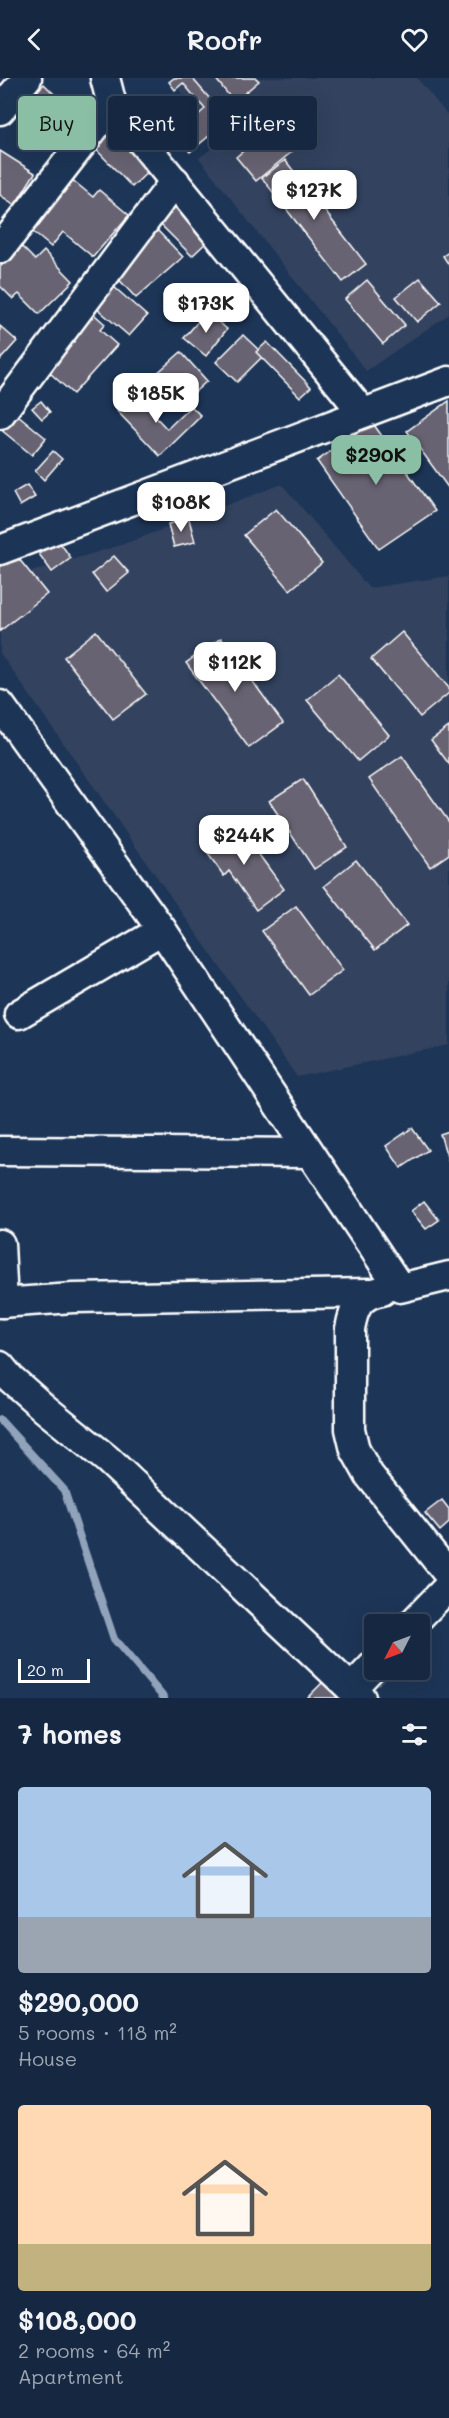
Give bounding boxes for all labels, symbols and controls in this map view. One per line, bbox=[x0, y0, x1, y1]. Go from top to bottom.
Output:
text: Roofr bbox=[187, 22, 262, 57]
icon: back bbox=[18, 23, 51, 56]
icon: heart bbox=[398, 23, 431, 56]
chip: Buy bbox=[18, 96, 96, 150]
chip: Rent bbox=[108, 96, 197, 150]
chip: Filters bbox=[209, 96, 317, 150]
pin: $127K bbox=[272, 170, 356, 221]
text: $127K bbox=[286, 176, 342, 202]
pin: $173K bbox=[164, 283, 248, 334]
text: $173K bbox=[177, 289, 235, 315]
pin: $185K bbox=[114, 373, 198, 424]
text: $185K bbox=[127, 379, 185, 405]
pin: $290K bbox=[334, 435, 418, 486]
text: $290K bbox=[345, 441, 407, 467]
pin: $108K bbox=[139, 482, 223, 533]
text: $108K bbox=[151, 488, 211, 514]
pin: $112K bbox=[193, 642, 277, 693]
text: $112K bbox=[208, 648, 262, 674]
pin: $244K bbox=[202, 815, 286, 866]
text: $244K bbox=[213, 821, 275, 847]
north arrow bbox=[364, 1614, 430, 1680]
map controls bbox=[364, 1614, 430, 1680]
scale bar bbox=[18, 1656, 90, 1684]
text: 20 m bbox=[27, 1659, 64, 1680]
text: 7 homes bbox=[18, 1717, 122, 1751]
icon: filters bbox=[398, 1718, 431, 1751]
icon: home bbox=[171, 1826, 279, 1934]
text: $290,000 bbox=[18, 1985, 139, 2019]
text: 5 rooms · 118 m² bbox=[18, 2019, 177, 2045]
text: House bbox=[18, 2045, 77, 2071]
icon: home bbox=[171, 2144, 279, 2252]
text: $108,000 bbox=[18, 2303, 137, 2337]
text: 2 rooms · 64 m² bbox=[18, 2337, 170, 2363]
text: Apartment bbox=[18, 2363, 124, 2389]

